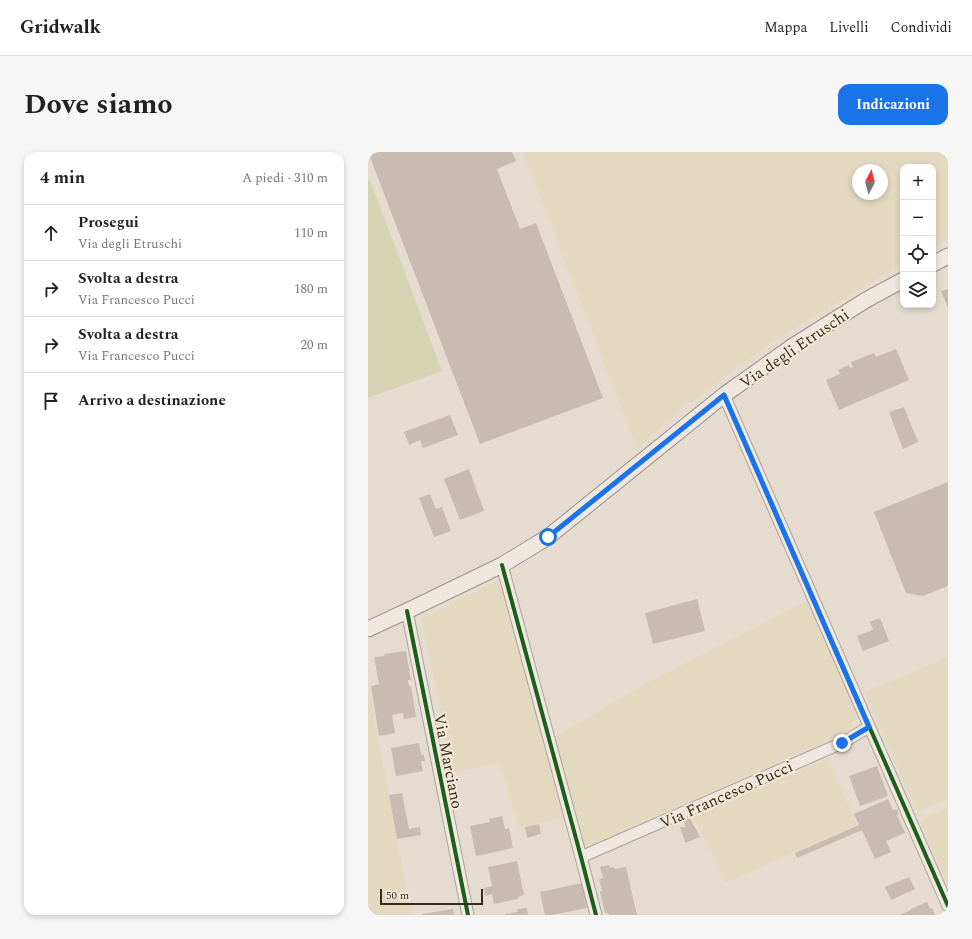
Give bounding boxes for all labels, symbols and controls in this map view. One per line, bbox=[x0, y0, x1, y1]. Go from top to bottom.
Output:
text: Gridwalk bbox=[20, 13, 101, 42]
text: Mappa bbox=[764, 17, 807, 38]
text: Livelli bbox=[829, 17, 869, 38]
text: Condividi bbox=[891, 17, 952, 38]
text: Dove siamo bbox=[24, 83, 173, 126]
button: Indicazioni bbox=[838, 84, 948, 125]
north arrow bbox=[852, 164, 888, 200]
map controls bbox=[900, 164, 936, 308]
button: + bbox=[900, 164, 936, 200]
text: 4 min bbox=[40, 165, 85, 191]
text: A piedi · 310 m bbox=[242, 168, 328, 188]
button: − bbox=[900, 200, 936, 236]
text: Prosegui bbox=[78, 211, 139, 234]
icon: ahead bbox=[40, 222, 62, 244]
text: 110 m bbox=[294, 223, 328, 243]
text: Via degli Etruschi bbox=[78, 234, 182, 254]
button: locate bbox=[900, 236, 936, 272]
text: Svolta a destra bbox=[78, 267, 179, 290]
button: layers bbox=[900, 272, 936, 308]
icon: right bbox=[40, 278, 62, 300]
text: 180 m bbox=[294, 279, 328, 299]
text: Via Francesco Pucci bbox=[78, 290, 195, 310]
street label: Via degli Etruschi bbox=[735, 303, 854, 395]
text: Svolta a destra bbox=[78, 323, 179, 346]
icon: right bbox=[40, 334, 62, 356]
text: 20 m bbox=[301, 335, 328, 355]
text: Via Francesco Pucci bbox=[78, 346, 195, 366]
text: Arrivo a destinazione bbox=[78, 389, 226, 412]
icon: arrive bbox=[40, 390, 62, 412]
route start bbox=[539, 528, 557, 546]
street label: Via Marciano bbox=[427, 711, 469, 811]
route end bbox=[833, 734, 851, 752]
street label: Via Francesco Pucci bbox=[656, 755, 797, 835]
scale bar bbox=[380, 887, 483, 906]
text: 50 m bbox=[386, 887, 409, 904]

